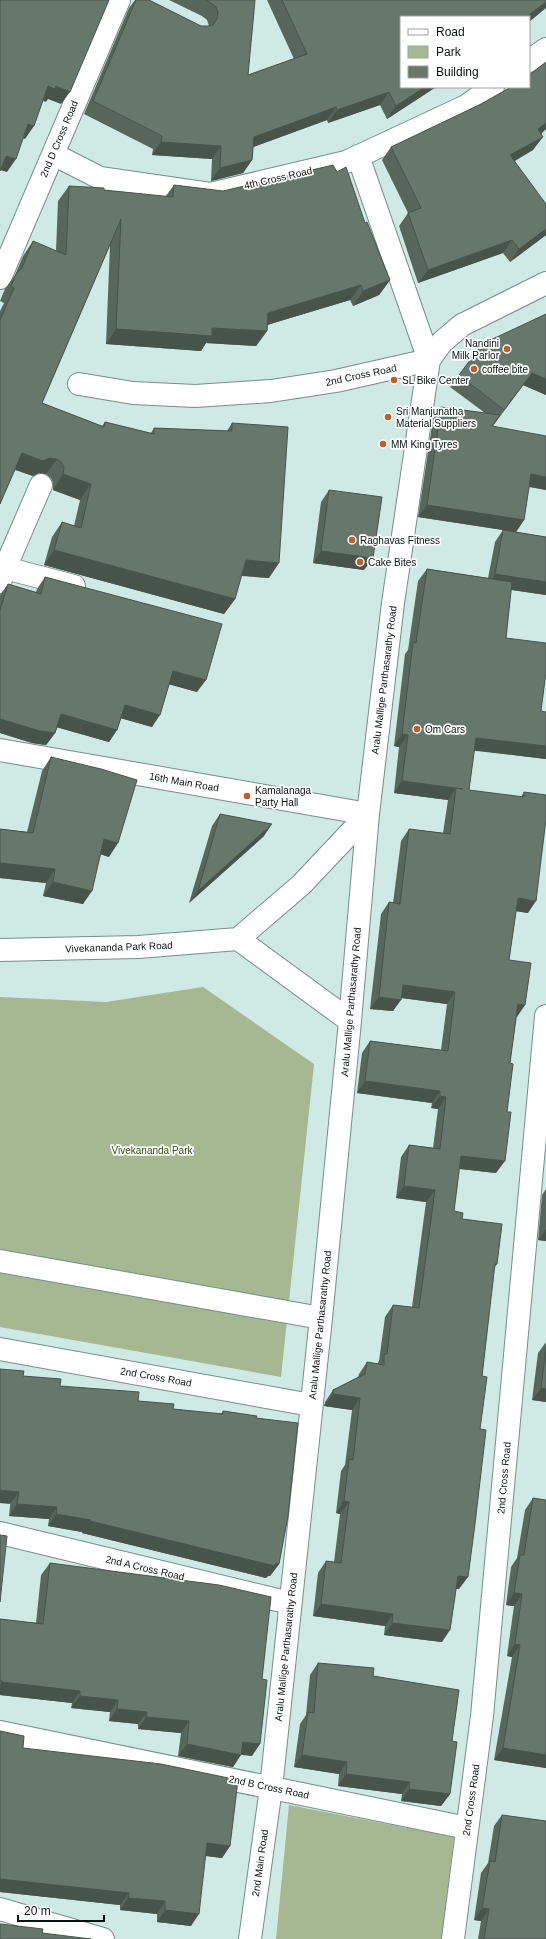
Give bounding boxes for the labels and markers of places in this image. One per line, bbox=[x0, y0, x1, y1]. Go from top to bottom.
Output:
place label: Nandini Milk Parlor bbox=[452, 338, 500, 361]
marker: Nandini Milk Parlor bbox=[502, 344, 512, 354]
marker: coffee bite bbox=[469, 364, 479, 374]
place label: coffee bite bbox=[482, 364, 528, 375]
marker: SL Bike Center bbox=[389, 375, 399, 385]
place label: SL Bike Center bbox=[402, 375, 470, 386]
place label: Sri Manjunatha Material Suppliers bbox=[396, 406, 476, 429]
marker: Sri Manjunatha Material Suppliers bbox=[383, 412, 393, 422]
marker: MM King Tyres bbox=[378, 439, 388, 449]
place label: MM King Tyres bbox=[391, 439, 458, 450]
marker: Raghavas Fitness bbox=[347, 535, 357, 545]
place label: Raghavas Fitness bbox=[360, 535, 440, 546]
marker: Cake Bites bbox=[355, 557, 365, 567]
place label: Cake Bites bbox=[368, 557, 416, 568]
marker: Om Cars bbox=[412, 724, 422, 734]
place label: Om Cars bbox=[425, 724, 465, 735]
place label: Kamalanaga Party Hall bbox=[255, 785, 312, 808]
marker: Kamalanaga Party Hall bbox=[242, 791, 252, 801]

